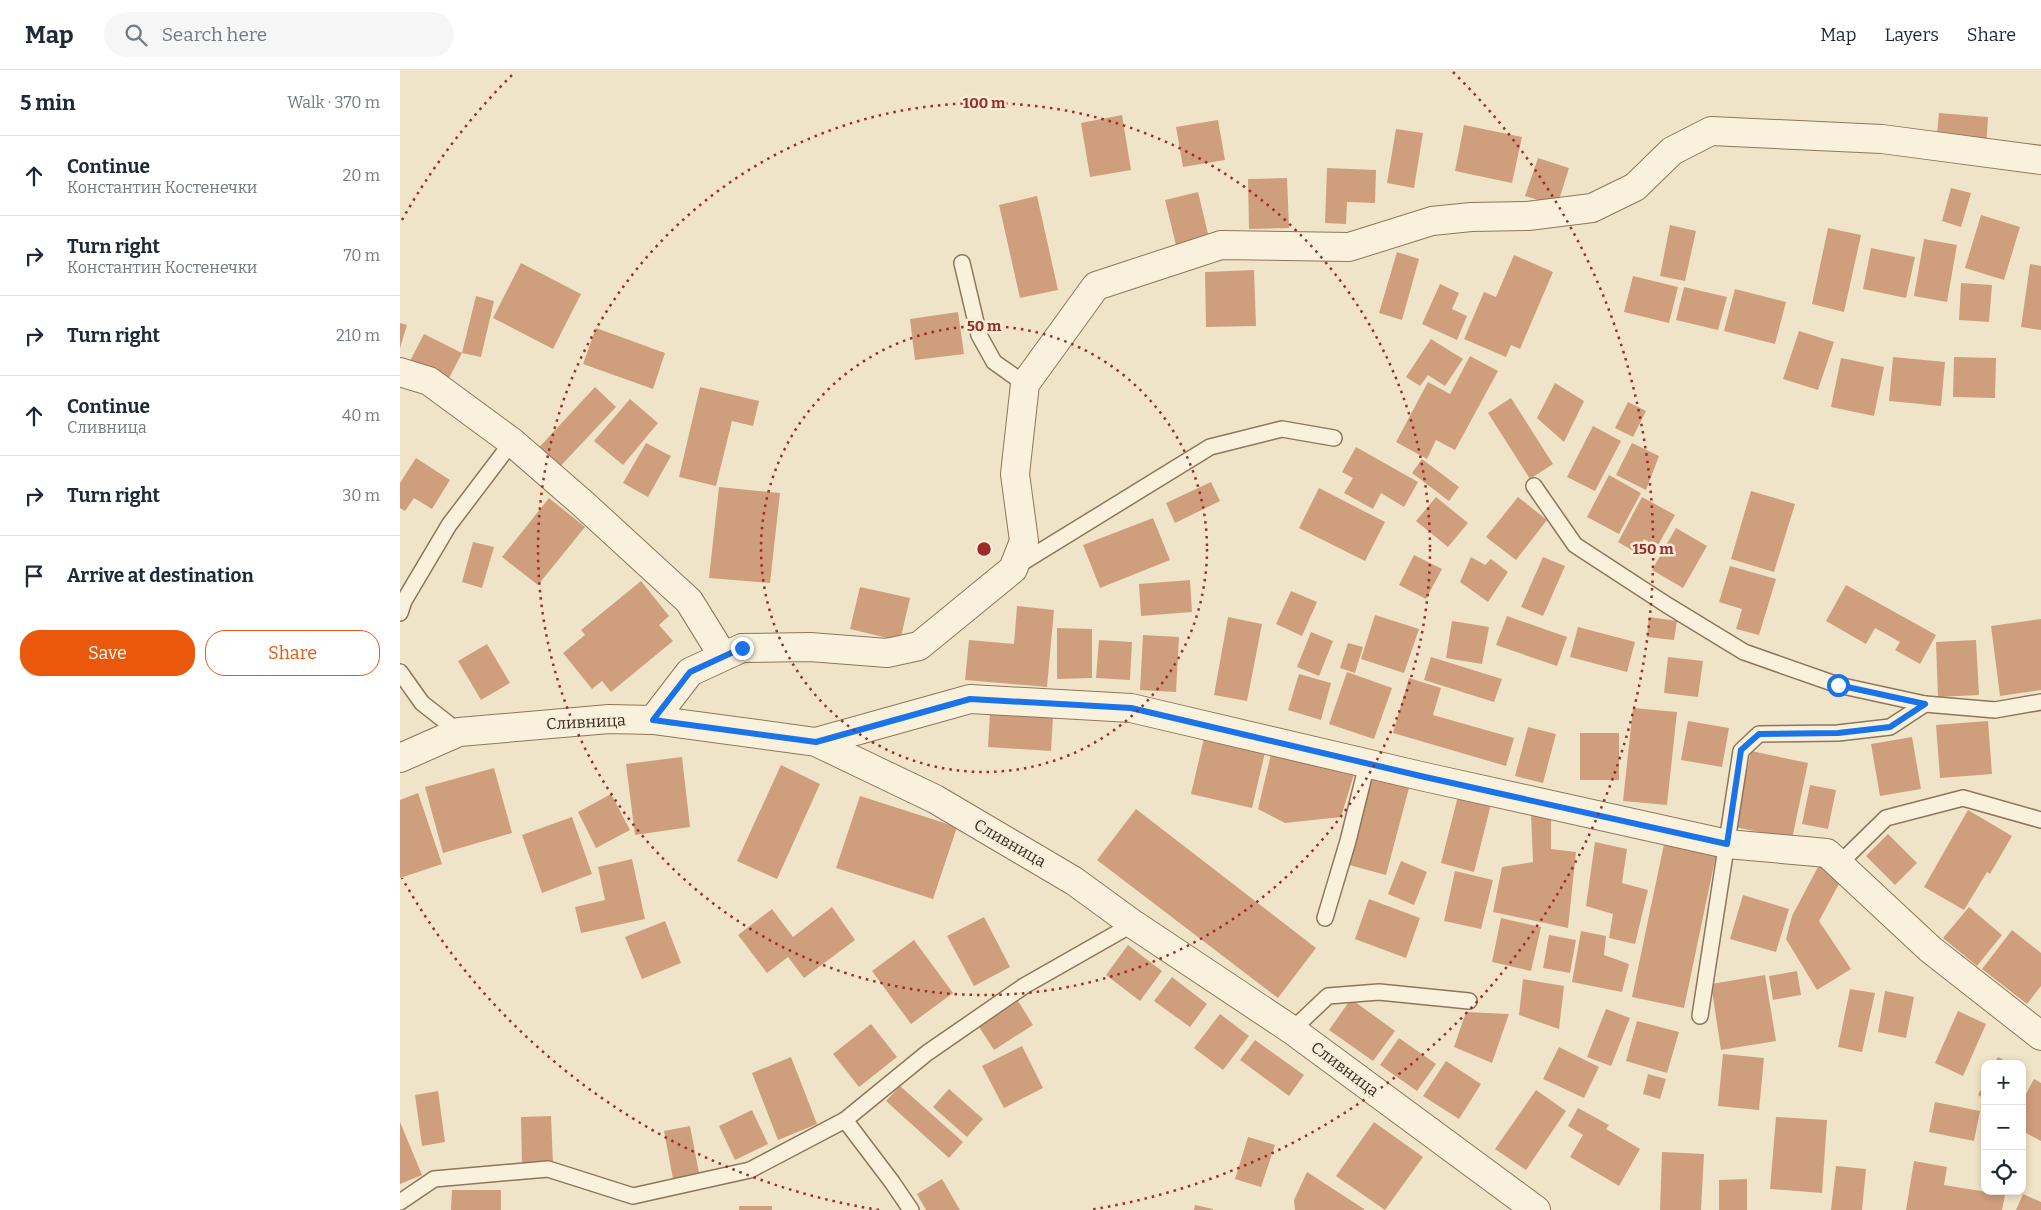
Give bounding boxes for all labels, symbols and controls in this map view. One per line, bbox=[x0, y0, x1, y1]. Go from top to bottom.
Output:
search box bbox=[104, 12, 454, 57]
text: Map bbox=[25, 21, 74, 49]
icon: search bbox=[122, 21, 150, 49]
text: Search here bbox=[162, 23, 267, 46]
text: Map bbox=[1820, 24, 1856, 46]
text: Layers bbox=[1884, 24, 1939, 46]
text: Share bbox=[1967, 24, 2016, 46]
text: 5 min bbox=[20, 90, 76, 116]
text: Walk · 370 m bbox=[287, 93, 380, 112]
text: 100 m bbox=[963, 94, 1006, 112]
text: Continue bbox=[67, 155, 150, 178]
icon: ahead bbox=[20, 162, 48, 190]
text: 20 m bbox=[343, 166, 380, 185]
text: Константин Костенечки bbox=[67, 178, 257, 197]
text: Turn right bbox=[67, 235, 160, 258]
icon: right bbox=[20, 242, 48, 270]
text: 70 m bbox=[344, 246, 380, 265]
text: Константин Костенечки bbox=[67, 258, 257, 277]
text: 50 m bbox=[967, 317, 1002, 335]
icon: right bbox=[20, 322, 48, 350]
text: Turn right bbox=[67, 324, 160, 347]
text: 210 m bbox=[336, 326, 380, 345]
text: Continue bbox=[67, 395, 150, 418]
icon: ahead bbox=[20, 402, 48, 430]
text: 40 m bbox=[342, 406, 380, 425]
text: Сливница bbox=[67, 418, 147, 437]
icon: right bbox=[20, 482, 48, 510]
text: Turn right bbox=[67, 484, 160, 507]
text: 30 m bbox=[342, 486, 380, 505]
centre of rings bbox=[975, 540, 993, 558]
text: 150 m bbox=[1632, 540, 1674, 558]
icon: arrive bbox=[20, 562, 48, 590]
text: Arrive at destination bbox=[67, 564, 254, 587]
button: Save bbox=[20, 630, 195, 676]
button: Share bbox=[205, 630, 380, 676]
route end bbox=[731, 637, 754, 660]
route start bbox=[1827, 674, 1850, 697]
street label: Сливница bbox=[546, 710, 627, 734]
street label: Сливница bbox=[971, 815, 1049, 871]
street label: Сливница bbox=[1307, 1037, 1383, 1101]
map controls bbox=[1981, 1060, 2026, 1195]
button: + bbox=[1981, 1060, 2026, 1105]
button: − bbox=[1981, 1105, 2026, 1150]
button: locate bbox=[1981, 1150, 2026, 1195]

